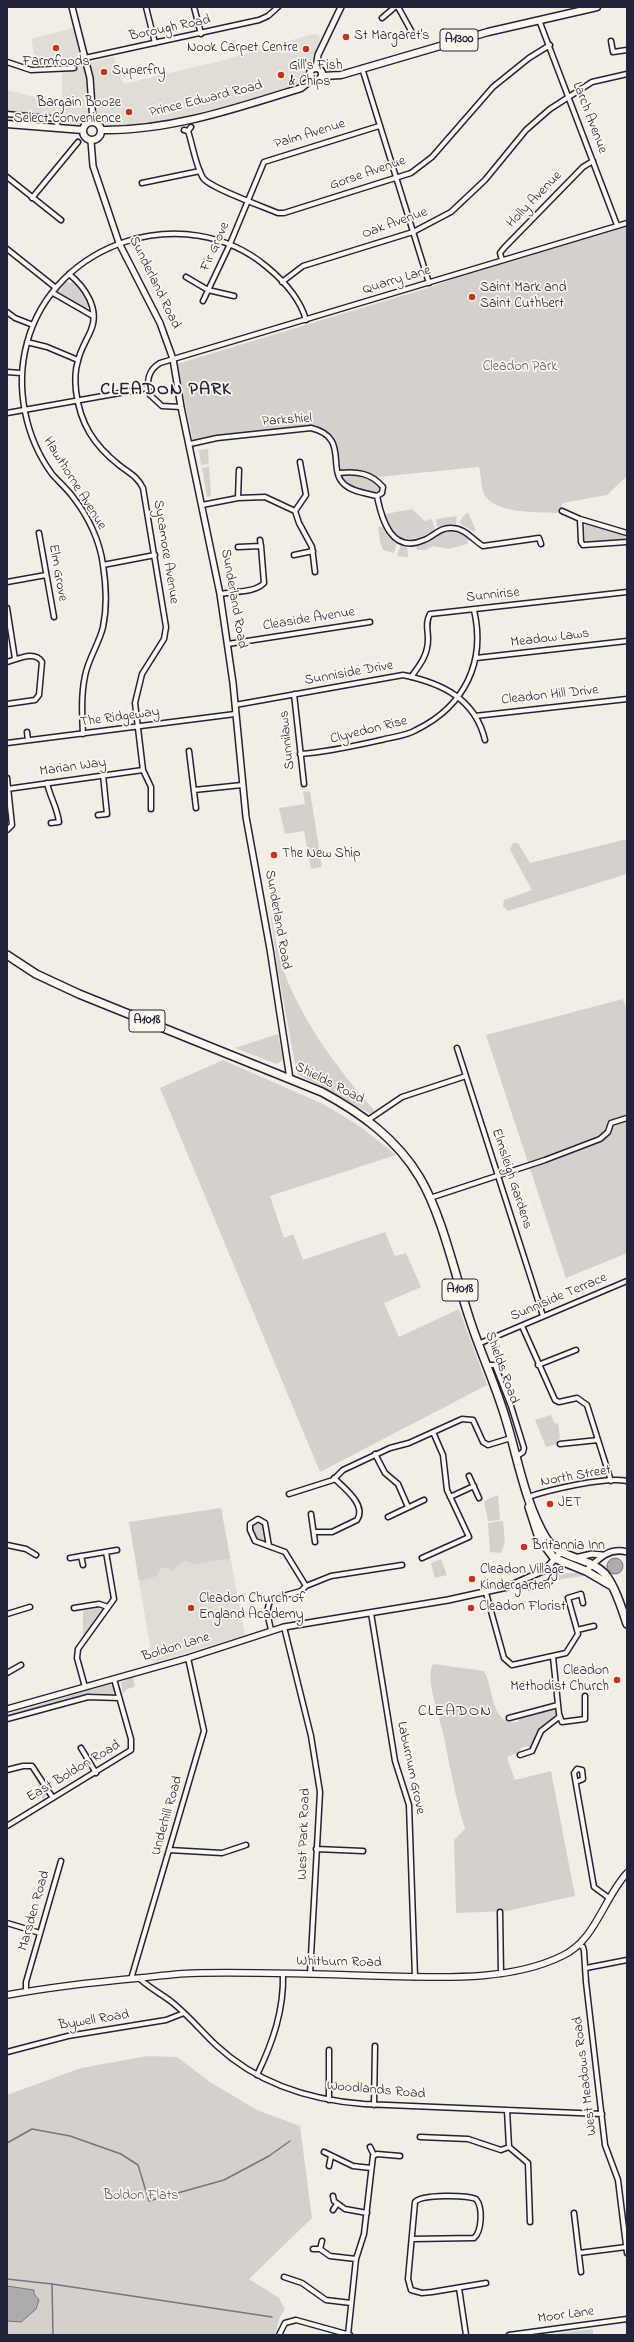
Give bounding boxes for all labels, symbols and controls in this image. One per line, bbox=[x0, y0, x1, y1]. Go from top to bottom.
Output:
street label: Borough Road bbox=[128, 12, 212, 46]
place label: St Margaret's bbox=[354, 29, 429, 45]
road number: A1300 bbox=[440, 29, 478, 51]
marker: St Margaret's bbox=[341, 32, 351, 42]
place label: Nook Carpet Centre bbox=[187, 41, 298, 57]
marker: Farmfoods bbox=[51, 43, 61, 53]
marker: Nook Carpet Centre bbox=[301, 44, 311, 54]
place label: Farmfoods bbox=[22, 55, 90, 71]
place label: Gill's Fish & Chips bbox=[289, 59, 342, 92]
place label: Superfry bbox=[112, 64, 165, 80]
marker: Superfry bbox=[99, 67, 109, 77]
marker: Gill's Fish & Chips bbox=[276, 70, 286, 80]
street label: Prince Edward Road bbox=[148, 78, 264, 122]
street label: Larch Avenue bbox=[568, 80, 610, 156]
place label: Bargain Booze Select Convenience bbox=[14, 96, 121, 128]
marker: Bargain Booze Select Convenience bbox=[124, 107, 134, 117]
street label: Palm Avenue bbox=[272, 116, 348, 154]
street label: Gorse Avenue bbox=[328, 153, 408, 195]
street label: Holly Avenue bbox=[504, 168, 566, 232]
street label: Oak Avenue bbox=[360, 204, 430, 244]
street label: Fir Grove bbox=[198, 220, 234, 274]
street label: Sunderland Road bbox=[124, 234, 184, 332]
street label: Quarry Lane bbox=[361, 263, 433, 299]
place label: Saint Mark and Saint Cuthbert bbox=[480, 281, 567, 314]
marker: Saint Mark and Saint Cuthbert bbox=[467, 292, 477, 302]
park label: Cleadon Park bbox=[483, 360, 557, 376]
district label: CLEADON PARK bbox=[100, 380, 232, 402]
street label: Parkshiel bbox=[261, 411, 313, 431]
street label: Hawthorne Avenue bbox=[39, 434, 109, 534]
street label: Sycamore Avenue bbox=[148, 499, 182, 605]
street label: Elm Grove bbox=[44, 543, 70, 603]
street label: Sunderland Road bbox=[216, 548, 250, 650]
street label: Sunnirise bbox=[466, 585, 520, 607]
street label: Cleaside Avenue bbox=[262, 604, 356, 636]
street label: Meadow Laws bbox=[510, 626, 590, 652]
street label: Sunniside Drive bbox=[303, 658, 395, 690]
street label: Cleadon Hill Drive bbox=[501, 683, 599, 709]
street label: The Ridgeway bbox=[79, 704, 161, 732]
street label: Sunnilaws bbox=[277, 710, 299, 770]
street label: Clyvedon Rise bbox=[329, 713, 409, 749]
street label: Marian Way bbox=[39, 755, 107, 781]
place label: The New Ship bbox=[282, 847, 361, 863]
marker: The New Ship bbox=[269, 850, 279, 860]
street label: Sunderland Road bbox=[260, 869, 294, 971]
road number: A1018 bbox=[129, 1010, 165, 1032]
street label: Shields Road bbox=[291, 1059, 367, 1109]
street label: Elmsleigh Gardens bbox=[487, 1127, 535, 1231]
street label: Sunniside Terrace bbox=[508, 1270, 610, 1326]
road number: A1018 bbox=[442, 1279, 478, 1301]
street label: Shields Road bbox=[480, 1330, 522, 1406]
street label: North Street bbox=[539, 1463, 613, 1491]
place label: JET bbox=[558, 1496, 581, 1512]
marker: JET bbox=[545, 1499, 555, 1509]
place label: Britannia Inn bbox=[532, 1539, 605, 1555]
marker: Britannia Inn bbox=[519, 1542, 529, 1552]
place label: Cleadon Village Kindergarten bbox=[480, 1563, 564, 1596]
marker: Cleadon Village Kindergarten bbox=[467, 1574, 477, 1584]
place label: Cleadon Church of England Academy bbox=[199, 1592, 305, 1624]
place label: Cleadon Florist bbox=[479, 1600, 566, 1616]
marker: Cleadon Church of England Academy bbox=[186, 1603, 196, 1613]
marker: Cleadon Florist bbox=[466, 1603, 476, 1613]
street label: Boldon Lane bbox=[140, 1630, 212, 1666]
place label: Cleadon Methodist Church bbox=[510, 1664, 609, 1696]
marker: Cleadon Methodist Church bbox=[612, 1675, 622, 1685]
district label: CLEADON bbox=[418, 1702, 492, 1722]
street label: Laburnum Grove bbox=[392, 1720, 428, 1816]
street label: East Boldon Road bbox=[24, 1738, 124, 1806]
street label: Underhill Road bbox=[149, 1774, 187, 1858]
street label: West Park Road bbox=[295, 1788, 315, 1880]
street label: Marsden Road bbox=[16, 1869, 54, 1953]
street label: Whitburn Road bbox=[296, 1954, 382, 1972]
street label: Bywell Road bbox=[57, 2007, 131, 2035]
street label: West Meadows Road bbox=[570, 2015, 602, 2137]
street label: Woodlands Road bbox=[326, 2078, 426, 2104]
park label: Boldon Flats bbox=[104, 2189, 178, 2205]
street label: Moor Lane bbox=[537, 2304, 595, 2328]

